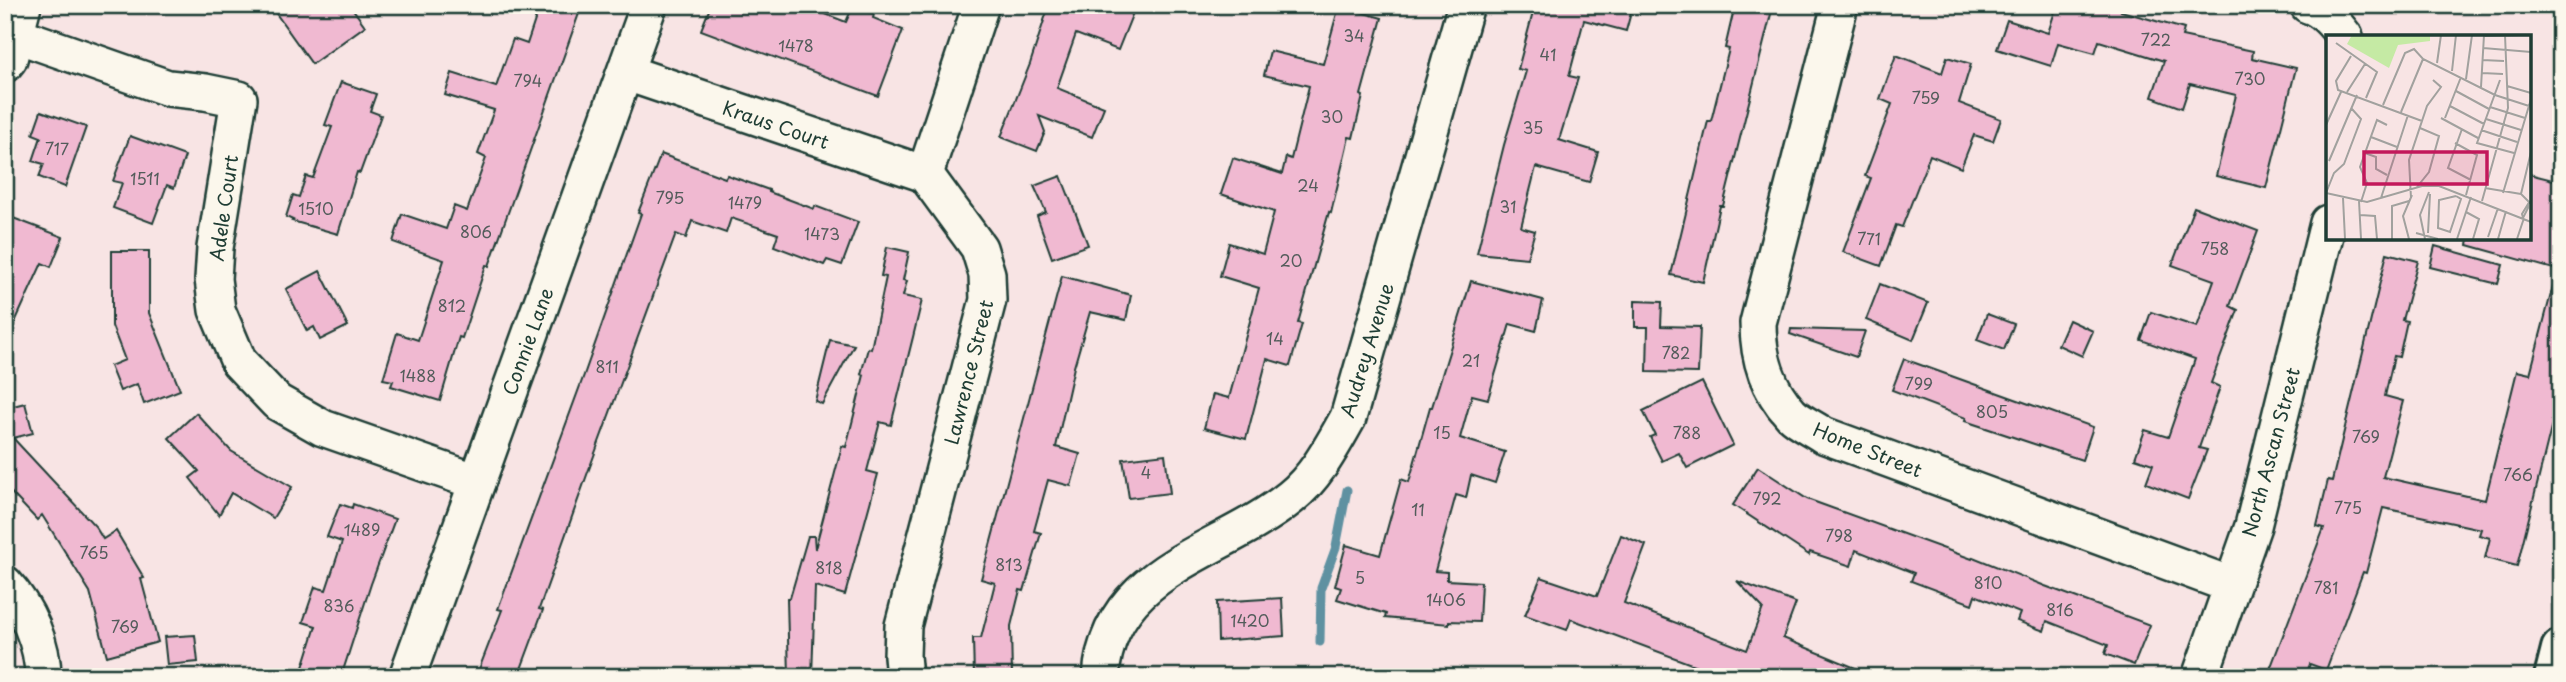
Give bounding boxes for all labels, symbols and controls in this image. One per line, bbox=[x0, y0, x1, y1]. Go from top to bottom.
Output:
house number: 34 bbox=[1343, 23, 1365, 47]
house number: 722 bbox=[2141, 27, 2171, 51]
house number: 1478 bbox=[778, 33, 814, 57]
inset map bbox=[2326, 35, 2531, 240]
house number: 41 bbox=[1540, 42, 1556, 66]
house number: 730 bbox=[2235, 66, 2265, 90]
house number: 794 bbox=[514, 68, 542, 92]
house number: 759 bbox=[1912, 85, 1940, 109]
street label: Kraus Court bbox=[719, 93, 833, 155]
house number: 30 bbox=[1321, 104, 1343, 128]
house number: 35 bbox=[1523, 115, 1543, 139]
house number: 717 bbox=[45, 136, 69, 160]
street label: Adele Court bbox=[202, 153, 244, 263]
house number: 1511 bbox=[130, 166, 160, 190]
house number: 24 bbox=[1297, 173, 1319, 197]
house number: 795 bbox=[656, 185, 684, 209]
house number: 1479 bbox=[728, 190, 762, 214]
house number: 31 bbox=[1500, 194, 1516, 218]
house number: 1510 bbox=[298, 196, 334, 220]
house number: 806 bbox=[460, 219, 492, 243]
house number: 1473 bbox=[804, 221, 840, 245]
house number: 771 bbox=[1857, 226, 1881, 250]
house number: 758 bbox=[2201, 236, 2229, 260]
house number: 20 bbox=[1280, 248, 1302, 272]
street label: Audrey Avenue bbox=[1332, 279, 1400, 421]
street label: Connie Lane bbox=[495, 283, 559, 399]
house number: 812 bbox=[438, 293, 466, 317]
street label: Lawrence Street bbox=[936, 296, 1000, 447]
house number: 14 bbox=[1266, 326, 1284, 350]
house number: 782 bbox=[1662, 340, 1690, 364]
house number: 21 bbox=[1462, 348, 1480, 372]
house number: 811 bbox=[595, 354, 619, 378]
house number: 1488 bbox=[400, 363, 436, 387]
street label: North Ascan Street bbox=[2234, 364, 2306, 540]
house number: 799 bbox=[1905, 371, 1933, 395]
house number: 805 bbox=[1976, 399, 2008, 423]
street label: Home Street bbox=[1809, 414, 1927, 484]
house number: 15 bbox=[1433, 420, 1451, 444]
house number: 788 bbox=[1673, 420, 1701, 444]
house number: 769 bbox=[2352, 424, 2380, 448]
house number: 4 bbox=[1141, 460, 1151, 484]
house number: 766 bbox=[2503, 462, 2533, 486]
house number: 792 bbox=[1752, 486, 1782, 510]
house number: 775 bbox=[2334, 495, 2362, 519]
house number: 11 bbox=[1411, 497, 1425, 521]
house number: 1489 bbox=[344, 517, 380, 541]
house number: 798 bbox=[1825, 523, 1853, 547]
house number: 765 bbox=[80, 540, 108, 564]
house number: 813 bbox=[995, 552, 1023, 576]
house number: 818 bbox=[815, 555, 843, 579]
house number: 5 bbox=[1355, 565, 1365, 589]
house number: 810 bbox=[1974, 570, 2002, 594]
house number: 781 bbox=[2314, 575, 2338, 599]
house number: 1406 bbox=[1426, 587, 1466, 611]
house number: 836 bbox=[324, 593, 354, 617]
house number: 816 bbox=[2046, 597, 2074, 621]
house number: 1420 bbox=[1231, 608, 1269, 632]
house number: 769 bbox=[111, 614, 139, 638]

